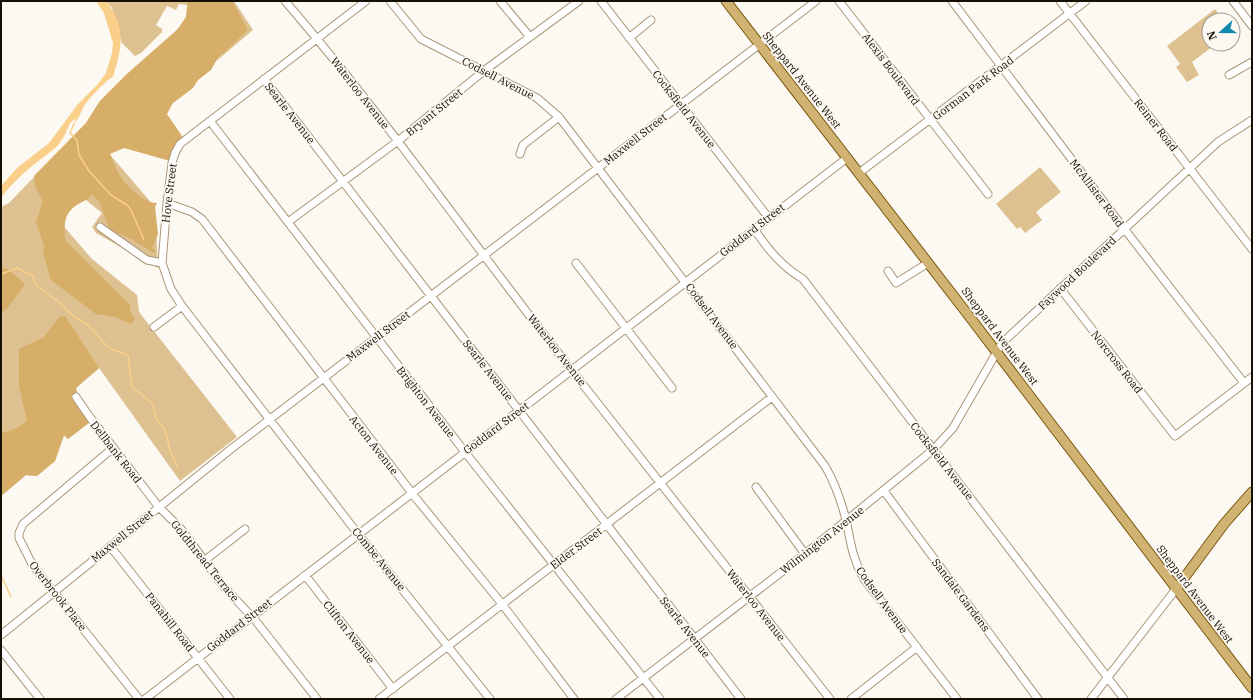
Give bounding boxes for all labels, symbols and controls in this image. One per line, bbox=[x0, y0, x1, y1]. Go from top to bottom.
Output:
north arrow bbox=[1201, 12, 1241, 52]
street label: Sheppard Avenue West bbox=[760, 29, 844, 131]
text: N bbox=[1203, 29, 1220, 42]
street label: Alexis Boulevard bbox=[859, 30, 923, 108]
street label: Gorman Park Road bbox=[930, 53, 1017, 123]
street label: Waterloo Avenue bbox=[328, 54, 393, 132]
street label: Codsell Avenue bbox=[460, 54, 537, 102]
street label: Cocksfield Avenue bbox=[649, 67, 719, 151]
street label: Searle Avenue bbox=[262, 80, 318, 146]
street label: Bryant Street bbox=[403, 85, 465, 139]
street label: Reiner Road bbox=[1131, 96, 1181, 154]
street label: Maxwell Street bbox=[601, 110, 669, 168]
street label: McAllister Road bbox=[1067, 156, 1127, 230]
street label: Hove Street bbox=[158, 162, 180, 224]
street label: Goddard Street bbox=[717, 200, 787, 260]
street label: Faywood Boulevard bbox=[1035, 233, 1119, 313]
street label: Codsell Avenue bbox=[683, 280, 741, 352]
street label: Sheppard Avenue West bbox=[958, 284, 1042, 388]
street label: Maxwell Street bbox=[343, 307, 413, 365]
street label: Waterloo Avenue bbox=[525, 311, 590, 389]
street label: Norcross Road bbox=[1088, 328, 1146, 396]
street label: Searle Avenue bbox=[460, 337, 516, 403]
street label: Brighton Avenue bbox=[394, 363, 458, 441]
street label: Goddard Street bbox=[460, 399, 532, 457]
street label: Acton Avenue bbox=[346, 413, 402, 478]
street label: Dellbank Road bbox=[87, 418, 145, 486]
street label: Cocksfield Avenue bbox=[907, 419, 977, 503]
street label: Wilmington Avenue bbox=[777, 503, 867, 577]
street label: Maxwell Street bbox=[88, 507, 156, 565]
street label: Goldthread Terrace bbox=[168, 517, 242, 605]
street label: Combe Avenue bbox=[349, 524, 409, 594]
street label: Elder Street bbox=[547, 524, 605, 572]
street label: Sheppard Avenue West bbox=[1153, 542, 1237, 646]
street label: Sandale Gardens bbox=[929, 556, 993, 634]
street label: Overbrook Place bbox=[26, 558, 90, 634]
street label: Codsell Avenue bbox=[853, 564, 911, 636]
street label: Waterloo Avenue bbox=[724, 566, 789, 644]
street label: Panahill Road bbox=[142, 590, 198, 655]
street label: Searle Avenue bbox=[657, 594, 713, 660]
street label: Goddard Street bbox=[204, 595, 274, 655]
street label: Clifton Avenue bbox=[320, 598, 378, 666]

